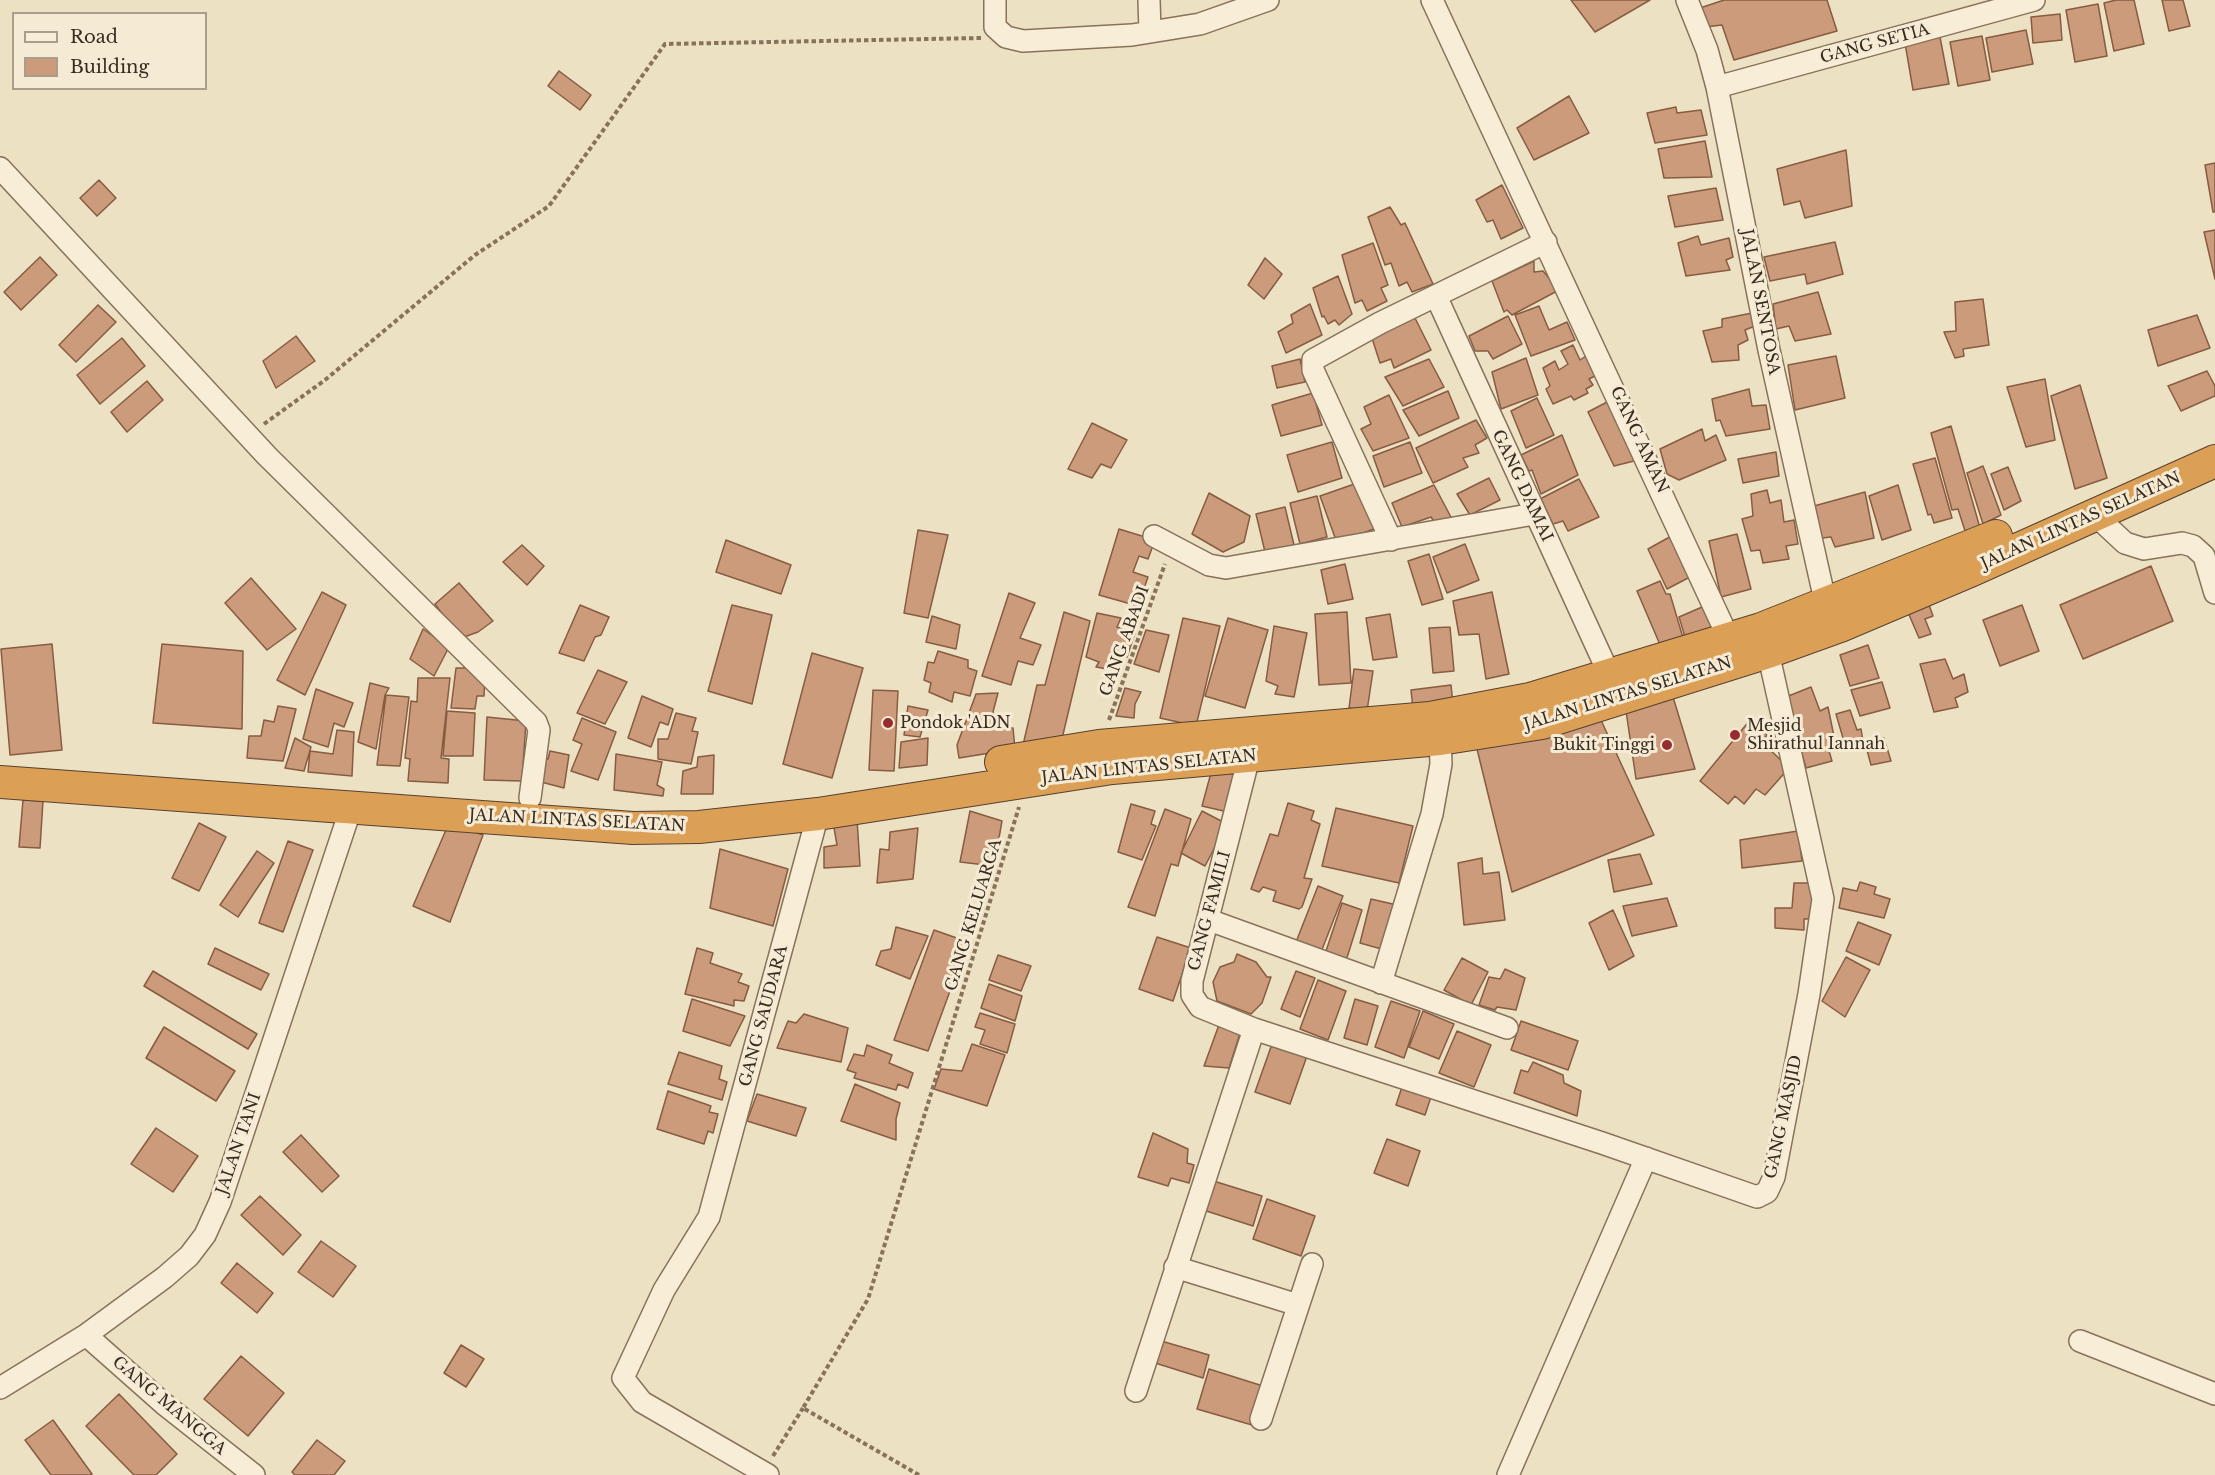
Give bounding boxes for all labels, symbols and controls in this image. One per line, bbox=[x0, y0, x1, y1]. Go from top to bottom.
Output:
legend bbox=[12, 12, 207, 90]
street label: GANG SETIA bbox=[1818, 20, 1932, 68]
text: Road bbox=[70, 26, 118, 48]
text: Building bbox=[70, 56, 149, 78]
street label: JALAN SENTOSA bbox=[1736, 227, 1784, 377]
street label: GANG AMAN bbox=[1606, 384, 1672, 496]
street label: GANG DAMAI bbox=[1488, 427, 1556, 545]
street label: JALAN LINTAS SELATAN bbox=[1978, 468, 2184, 574]
street label: GANG ABADI bbox=[1096, 583, 1154, 699]
street label: JALAN LINTAS SELATAN bbox=[1522, 653, 1734, 735]
place label: Pondok 'ADN bbox=[900, 713, 1011, 733]
marker: Pondok 'ADN bbox=[881, 716, 895, 730]
place label: Mesjid Shirathul Iannah bbox=[1747, 716, 1885, 754]
marker: Mesjid Shirathul Iannah bbox=[1728, 728, 1742, 742]
place label: Bukit Tinggi bbox=[1553, 735, 1655, 755]
marker: Bukit Tinggi bbox=[1660, 738, 1674, 752]
street label: JALAN LINTAS SELATAN bbox=[1040, 746, 1258, 788]
street label: JALAN LINTAS SELATAN bbox=[468, 806, 686, 836]
street label: GANG KELUARGA bbox=[942, 837, 1006, 993]
street label: GANG FAMILI bbox=[1185, 849, 1235, 973]
street label: GANG SAUDARA bbox=[736, 943, 792, 1089]
street label: GANG MASJID bbox=[1762, 1053, 1806, 1181]
street label: JALAN TANI bbox=[213, 1090, 265, 1198]
street label: GANG MANGGA bbox=[108, 1353, 230, 1459]

